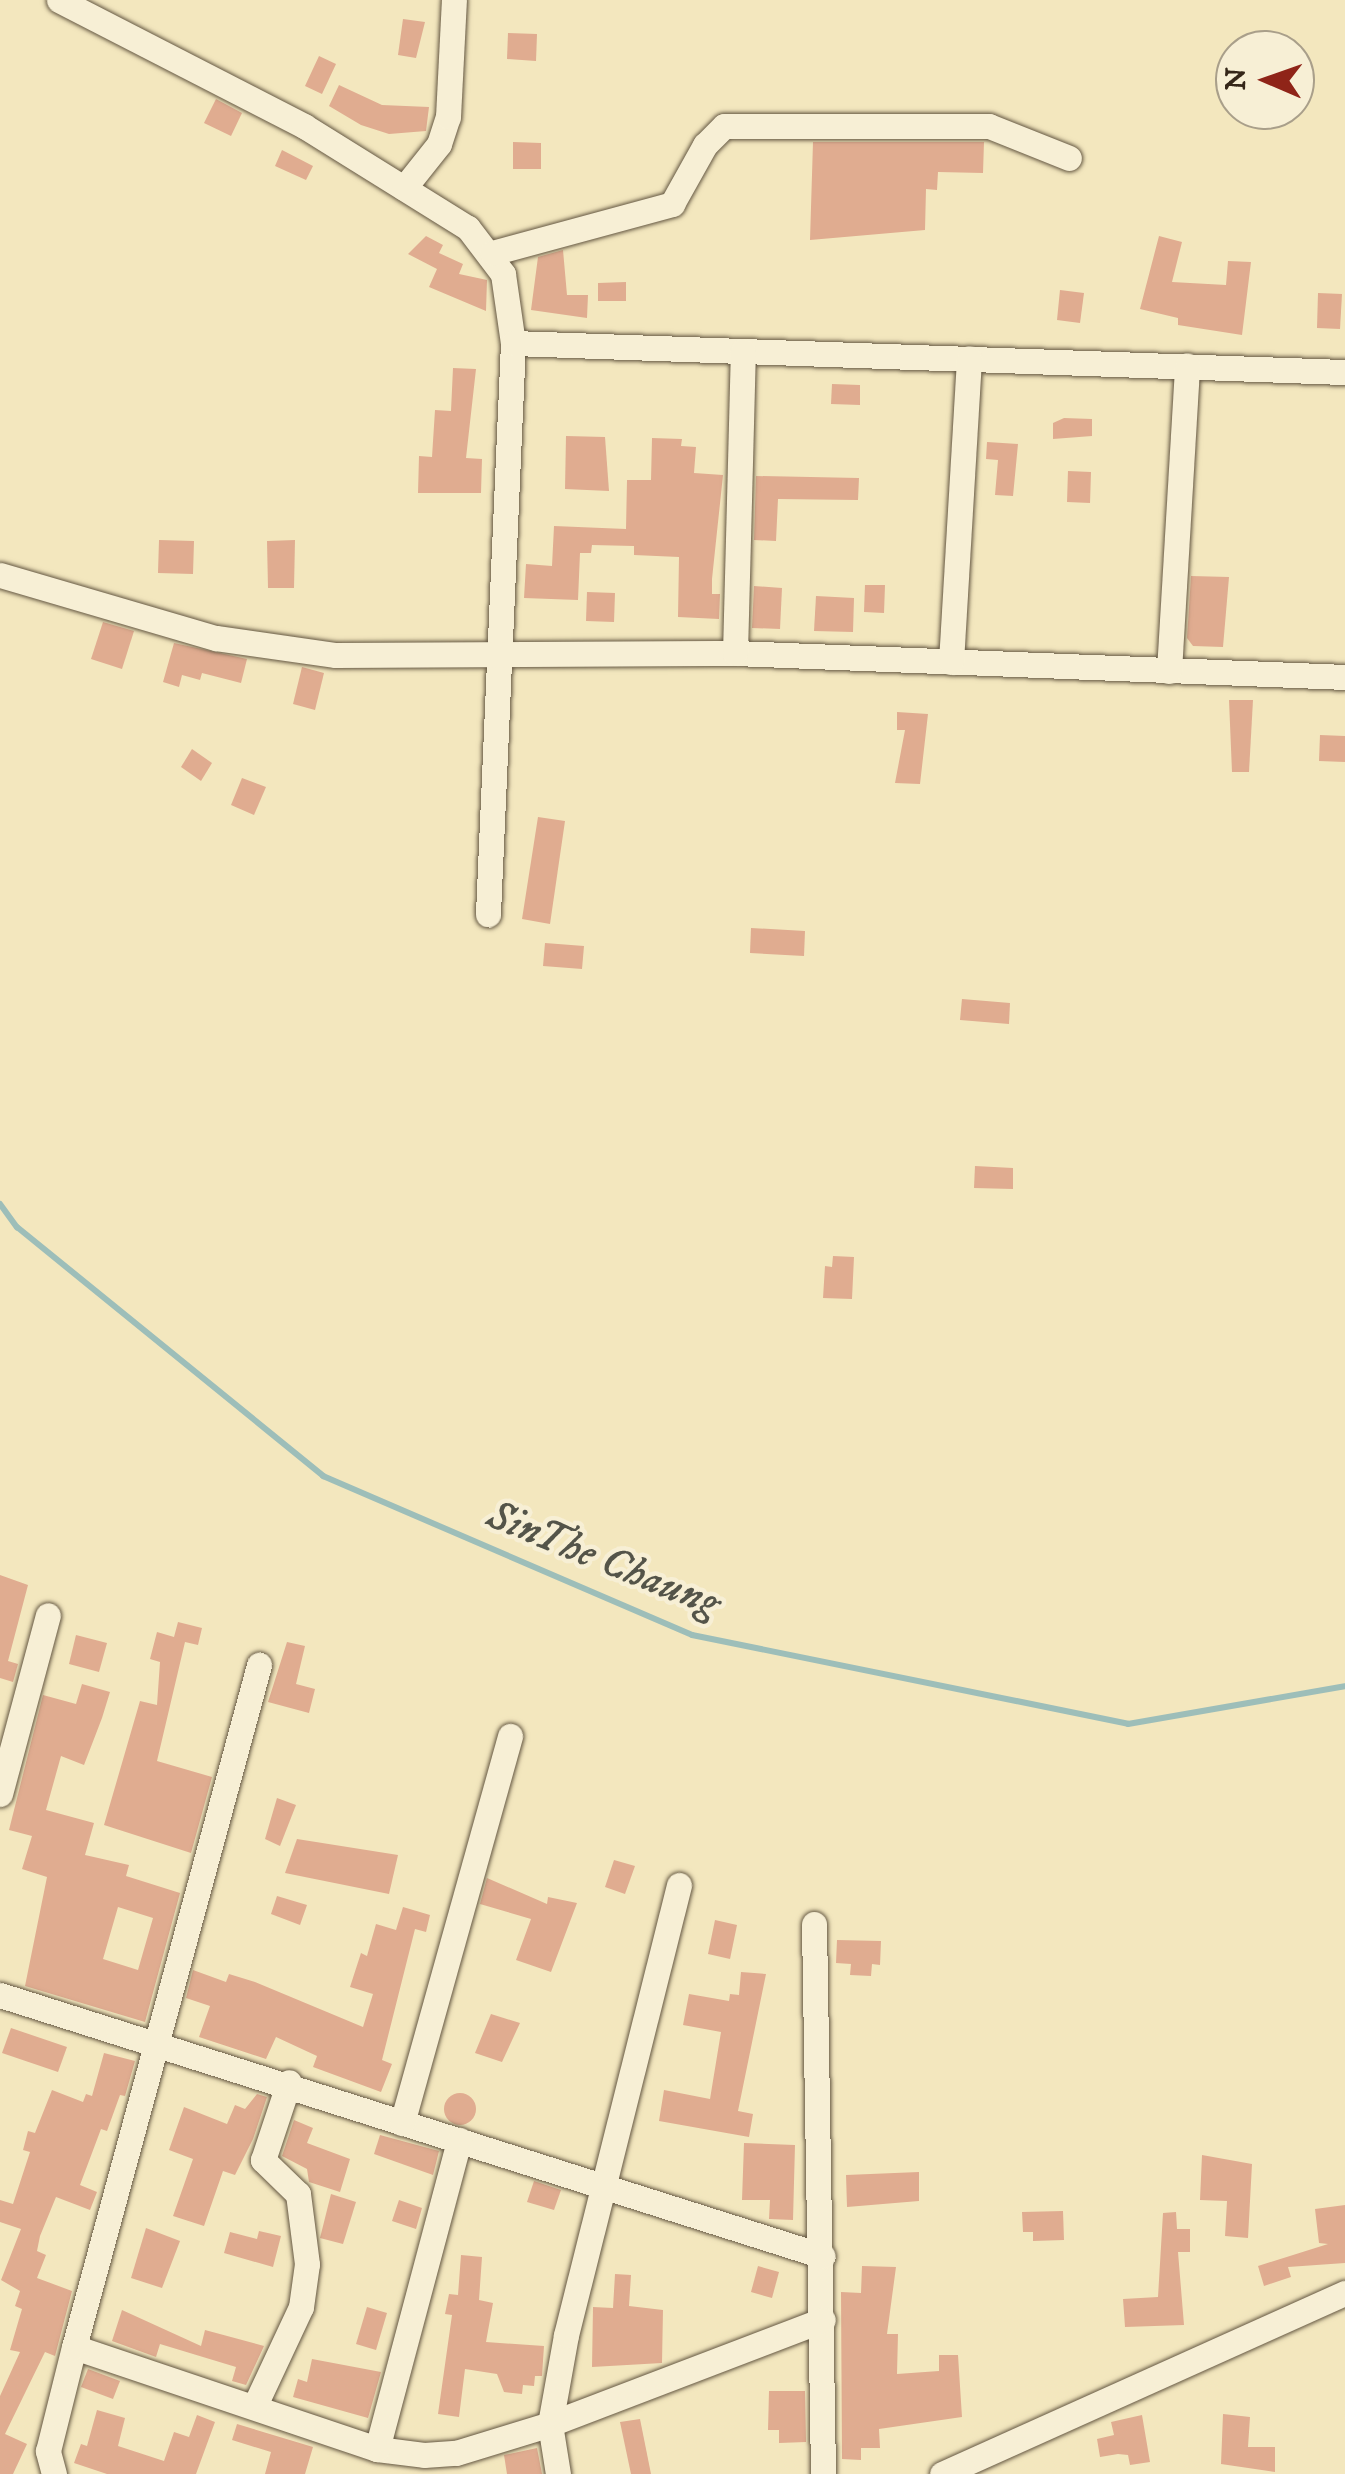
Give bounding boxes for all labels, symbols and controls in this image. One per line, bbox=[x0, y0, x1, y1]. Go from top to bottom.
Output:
north arrow bbox=[1215, 30, 1315, 130]
text: N bbox=[1219, 67, 1254, 91]
water label: SinThe Chaung bbox=[479, 1490, 727, 1630]

